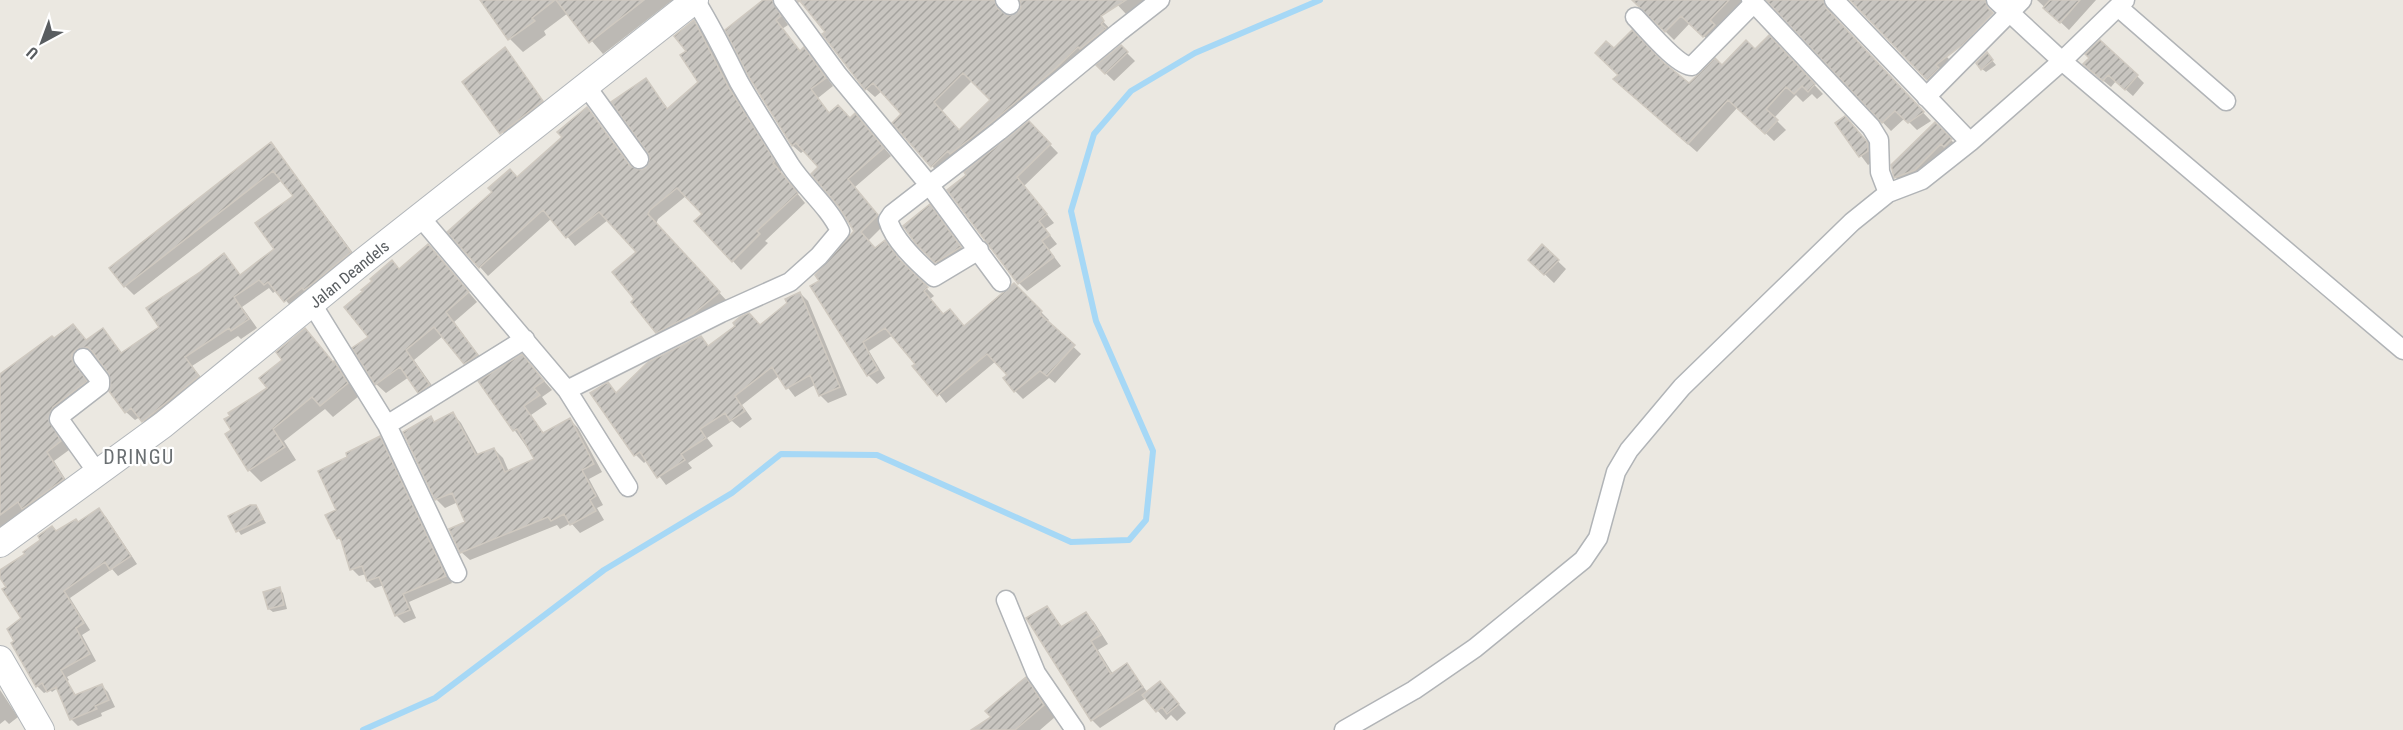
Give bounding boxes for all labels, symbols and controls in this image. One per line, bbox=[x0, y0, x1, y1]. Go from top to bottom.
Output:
north arrow bbox=[12, 12, 72, 72]
text: U bbox=[23, 43, 42, 63]
street label: Jalan Deandels bbox=[306, 237, 393, 312]
district label: DRINGU bbox=[103, 445, 175, 469]

